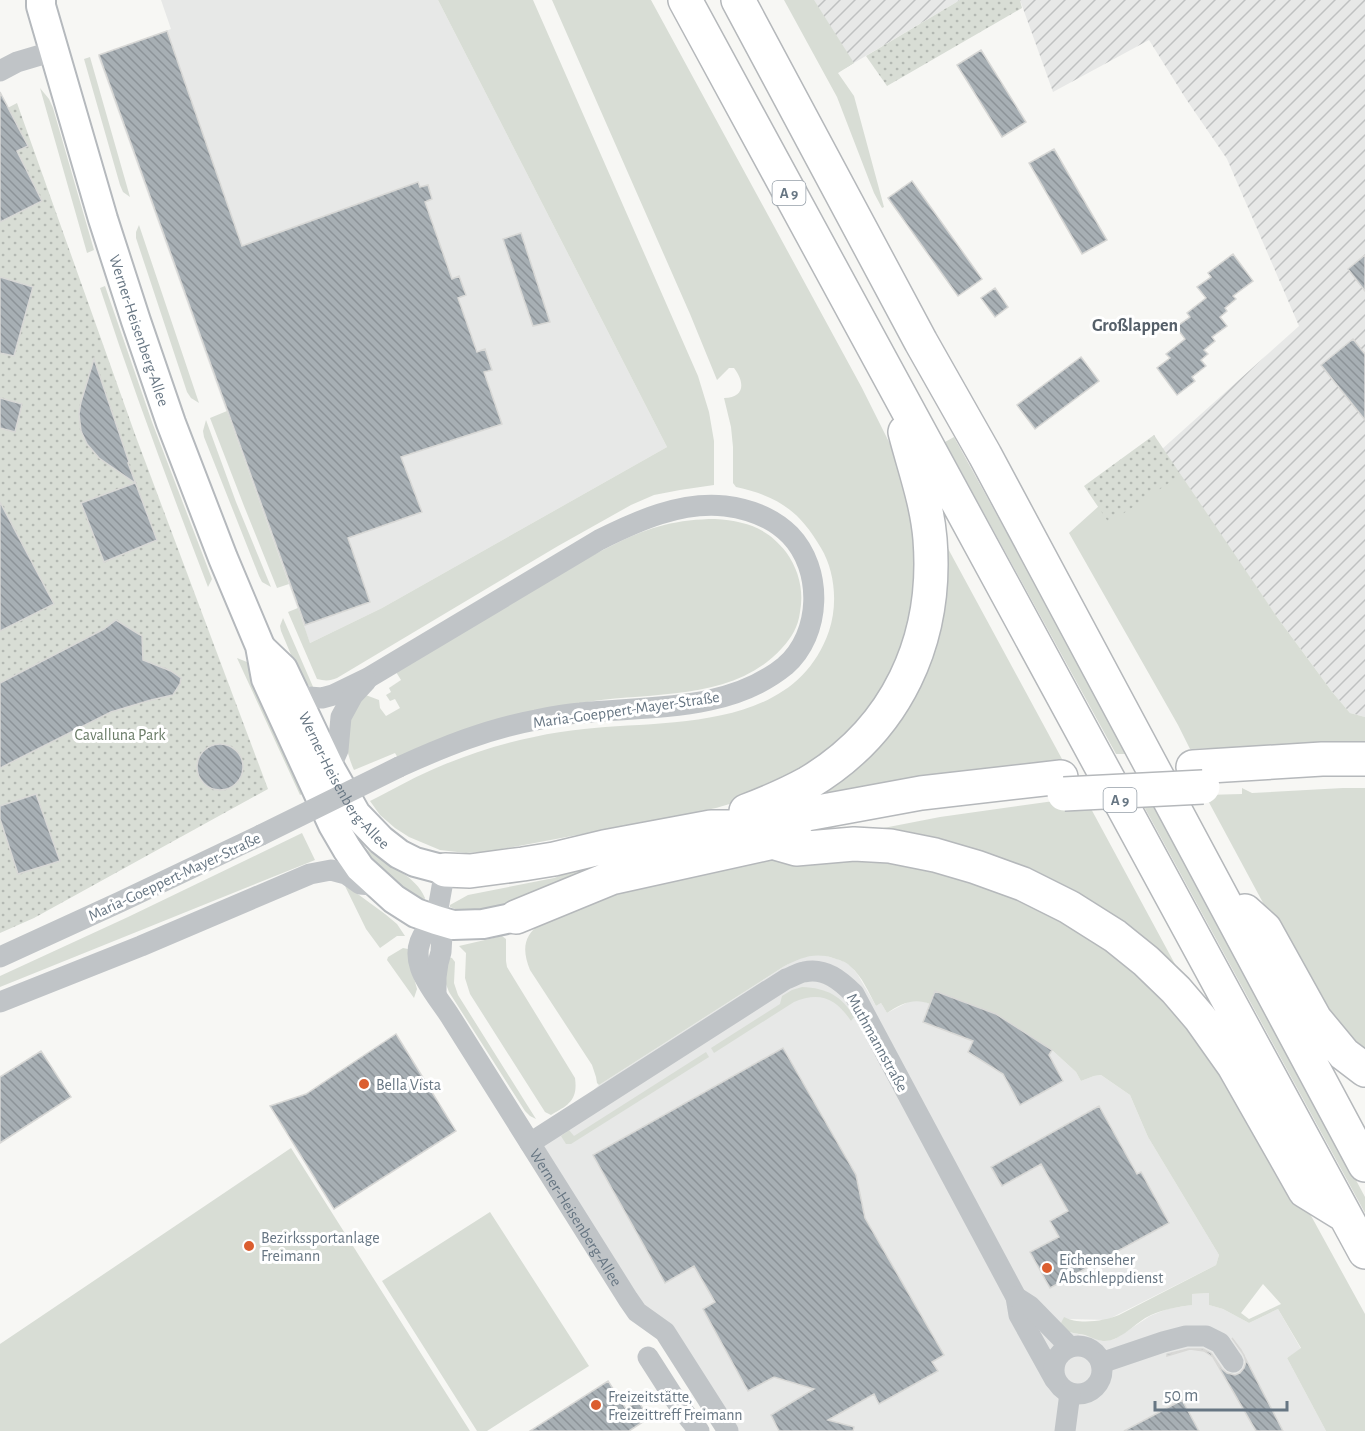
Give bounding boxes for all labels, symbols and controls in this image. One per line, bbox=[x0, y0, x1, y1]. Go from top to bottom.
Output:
road number: A 9 bbox=[772, 181, 806, 205]
street label: Werner-Heisenberg-Allee bbox=[106, 253, 172, 409]
district label: Großlappen bbox=[1092, 317, 1178, 335]
street label: Maria-Goeppert-Mayer-Straße bbox=[532, 689, 721, 732]
street label: Werner-Heisenberg-Allee bbox=[295, 709, 392, 852]
park label: Cavalluna Park bbox=[74, 727, 166, 743]
road number: A 9 bbox=[1104, 788, 1136, 812]
street label: Maria-Goeppert-Mayer-Straße bbox=[86, 830, 263, 925]
street label: Muthmannstraße bbox=[844, 991, 911, 1094]
marker: Bella Vista bbox=[357, 1077, 371, 1091]
place label: Bella Vista bbox=[376, 1077, 441, 1093]
street label: Werner-Heisenberg-Allee bbox=[527, 1146, 625, 1289]
place label: Bezirkssportanlage Freimann bbox=[261, 1230, 380, 1264]
marker: Bezirkssportanlage Freimann bbox=[242, 1239, 256, 1253]
place label: Eichenseher Abschleppdienst bbox=[1059, 1252, 1163, 1286]
marker: Eichenseher Abschleppdienst bbox=[1040, 1261, 1054, 1275]
scale bar bbox=[1155, 1374, 1287, 1412]
text: 50 m bbox=[1164, 1387, 1198, 1405]
place label: Freizeitstätte, Freizeittreff Freimann bbox=[608, 1389, 743, 1423]
marker: Freizeitstätte, Freizeittreff Freimann bbox=[589, 1398, 603, 1412]

